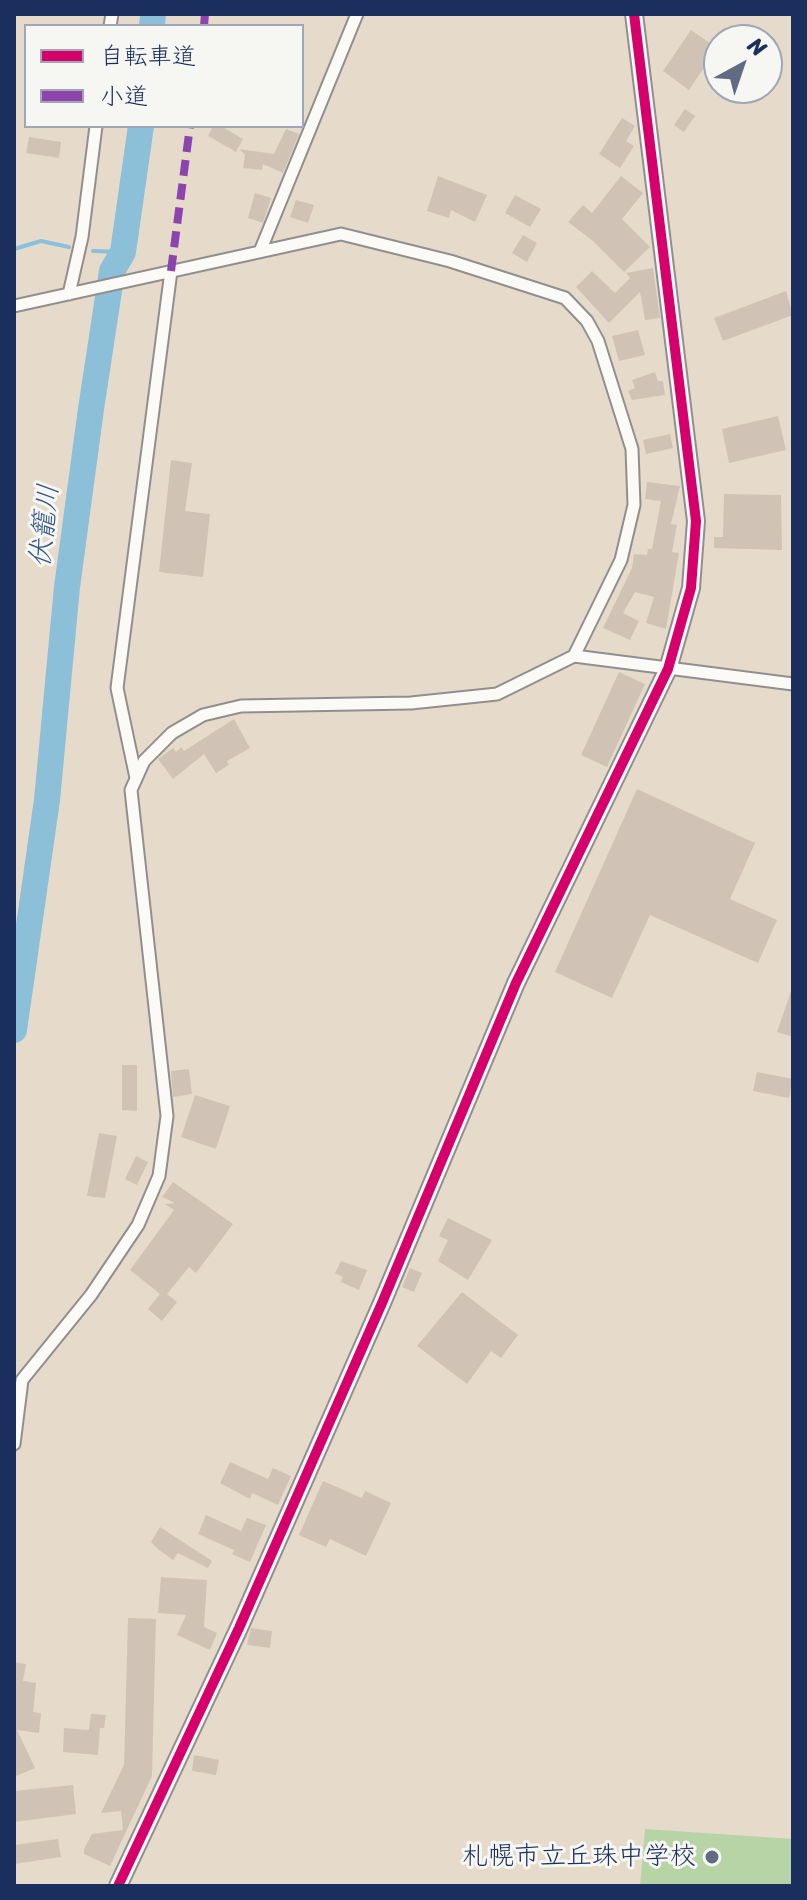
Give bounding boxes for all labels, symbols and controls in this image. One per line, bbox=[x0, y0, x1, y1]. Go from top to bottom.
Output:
legend bbox=[24, 24, 304, 128]
north arrow bbox=[703, 24, 783, 104]
text: N bbox=[739, 27, 776, 67]
text: 自転車道 bbox=[100, 35, 196, 77]
text: 小道 bbox=[100, 75, 148, 117]
water label: 伏籠川 bbox=[25, 482, 67, 570]
place label: 札幌市立丘珠中学校 bbox=[462, 1841, 696, 1873]
marker: 札幌市立丘珠中学校 bbox=[703, 1848, 721, 1866]

